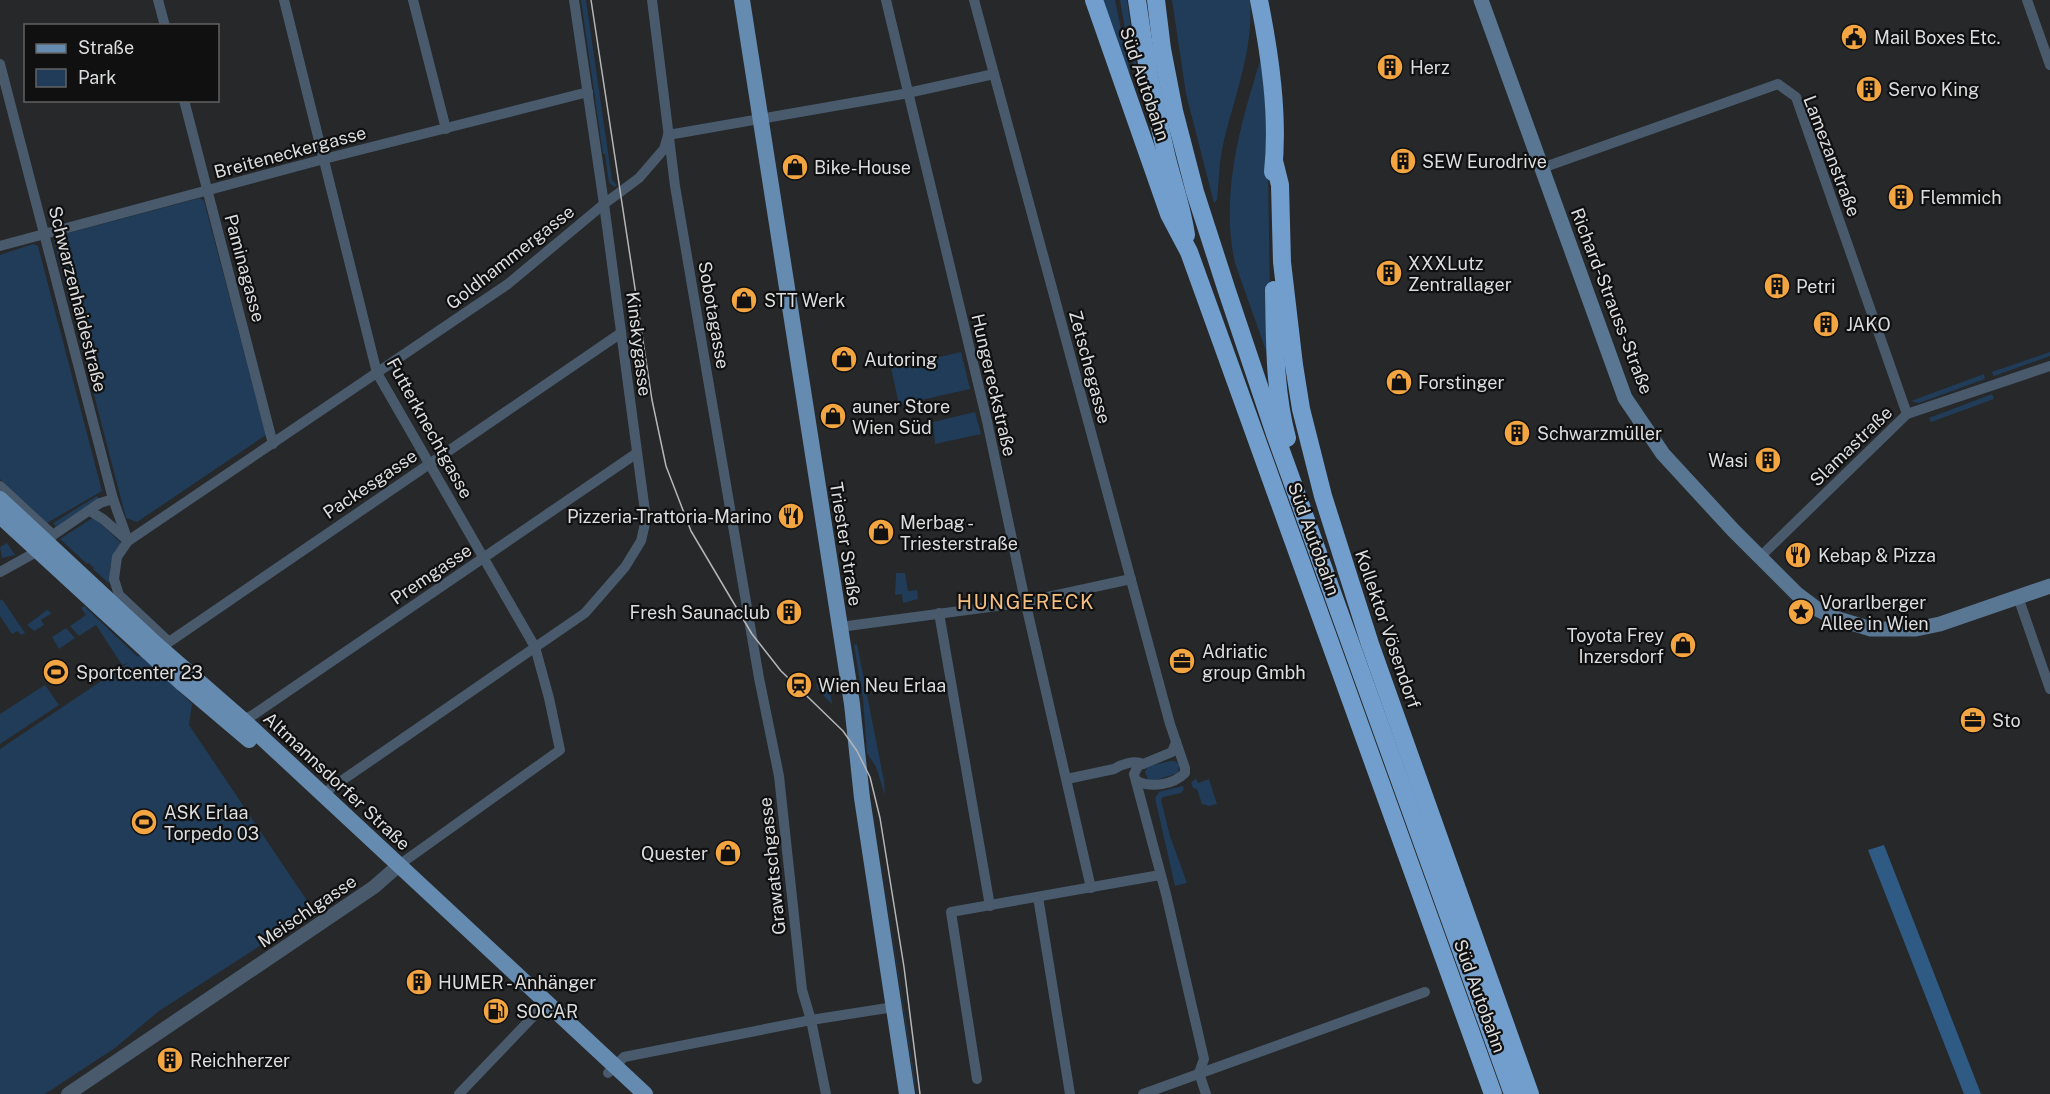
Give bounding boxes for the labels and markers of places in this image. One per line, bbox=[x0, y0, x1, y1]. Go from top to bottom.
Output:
public building icon: Mail Boxes Etc. bbox=[1839, 22, 1869, 52]
place label: Mail Boxes Etc. bbox=[1874, 27, 2001, 48]
building icon: Herz bbox=[1375, 52, 1405, 82]
place label: Herz bbox=[1410, 57, 1450, 78]
building icon: Servo King bbox=[1854, 74, 1884, 104]
place label: Servo King bbox=[1888, 79, 1979, 100]
building icon: SEW Eurodrive bbox=[1388, 146, 1418, 176]
place label: SEW Eurodrive bbox=[1422, 151, 1547, 172]
shop icon: Bike-House bbox=[780, 152, 810, 182]
place label: Bike-House bbox=[814, 157, 911, 178]
building icon: Flemmich bbox=[1886, 182, 1916, 212]
place label: Flemmich bbox=[1920, 187, 2002, 208]
place label: XXXLutz Zentrallager bbox=[1408, 253, 1512, 295]
building icon: XXXLutz Zentrallager bbox=[1374, 258, 1404, 288]
building icon: Petri bbox=[1762, 271, 1792, 301]
place label: Petri bbox=[1796, 276, 1836, 297]
shop icon: STT Werk bbox=[729, 285, 759, 315]
place label: STT Werk bbox=[764, 290, 845, 311]
building icon: JAKO bbox=[1811, 309, 1841, 339]
place label: JAKO bbox=[1846, 314, 1891, 335]
shop icon: Autoring bbox=[829, 344, 859, 374]
place label: Autoring bbox=[864, 349, 937, 370]
shop icon: Forstinger bbox=[1384, 367, 1414, 397]
place label: Forstinger bbox=[1418, 372, 1505, 393]
place label: auner Store Wien Süd bbox=[852, 396, 950, 438]
shop icon: auner Store Wien Süd bbox=[818, 401, 848, 431]
building icon: Schwarzmüller bbox=[1502, 418, 1532, 448]
place label: Schwarzmüller bbox=[1537, 423, 1662, 444]
building icon: Wasi bbox=[1753, 445, 1783, 475]
place label: Wasi bbox=[1708, 450, 1748, 471]
restaurant icon: Pizzeria-Trattoria-Marino bbox=[776, 501, 806, 531]
place label: Pizzeria-Trattoria-Marino bbox=[567, 506, 772, 527]
place label: Merbag - Triesterstraße bbox=[900, 512, 1018, 554]
shop icon: Merbag - Triesterstraße bbox=[866, 517, 896, 547]
restaurant icon: Kebap & Pizza bbox=[1783, 540, 1813, 570]
place label: Kebap & Pizza bbox=[1818, 545, 1936, 566]
place label: Vorarlberger Allee in Wien bbox=[1820, 592, 1929, 634]
building icon: Fresh Saunaclub bbox=[774, 597, 804, 627]
place icon: Vorarlberger Allee in Wien bbox=[1786, 597, 1816, 627]
place label: Fresh Saunaclub bbox=[629, 602, 770, 623]
place label: Toyota Frey Inzersdorf bbox=[1567, 625, 1664, 667]
shop icon: Toyota Frey Inzersdorf bbox=[1668, 630, 1698, 660]
place label: Adriatic group Gmbh bbox=[1202, 641, 1306, 683]
office icon: Adriatic group Gmbh bbox=[1167, 646, 1197, 676]
sports icon: Sportcenter 23 bbox=[41, 657, 71, 687]
place label: Sportcenter 23 bbox=[76, 662, 203, 683]
station icon: Wien Neu Erlaa bbox=[784, 670, 814, 700]
place label: Wien Neu Erlaa bbox=[818, 675, 946, 696]
office icon: Sto bbox=[1958, 705, 1988, 735]
place label: Sto bbox=[1992, 710, 2021, 731]
place label: ASK Erlaa Torpedo 03 bbox=[164, 802, 259, 844]
sports icon: ASK Erlaa Torpedo 03 bbox=[129, 807, 159, 837]
shop icon: Quester bbox=[713, 838, 743, 868]
place label: Quester bbox=[641, 843, 708, 864]
building icon: HUMER - Anhänger bbox=[404, 967, 434, 997]
place label: HUMER - Anhänger bbox=[438, 972, 596, 993]
fuel station icon: SOCAR bbox=[481, 996, 511, 1026]
place label: SOCAR bbox=[516, 1001, 578, 1022]
building icon: Reichherzer bbox=[155, 1045, 185, 1075]
place label: Reichherzer bbox=[190, 1050, 290, 1071]

